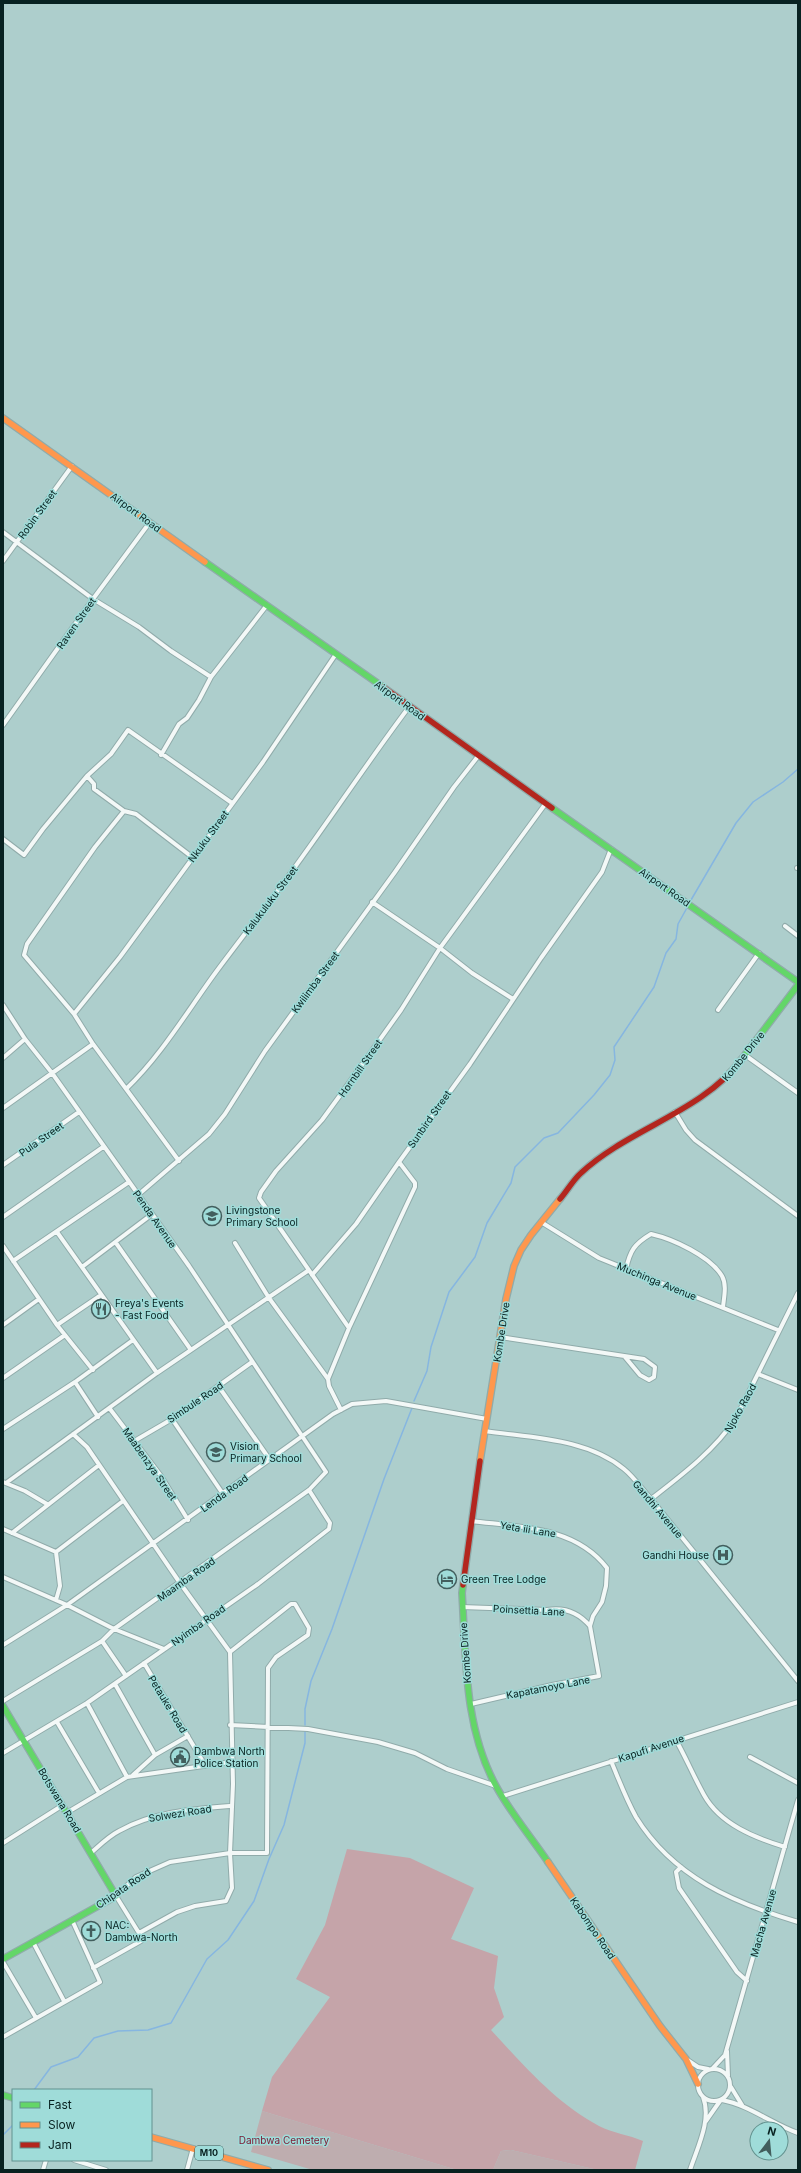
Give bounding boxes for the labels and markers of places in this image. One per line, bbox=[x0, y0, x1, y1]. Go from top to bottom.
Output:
place label: Livingstone Primary School bbox=[226, 1204, 298, 1228]
school or university icon: Livingstone Primary School bbox=[201, 1205, 223, 1227]
place label: Freya's Events - Fast Food bbox=[115, 1297, 184, 1321]
restaurant icon: Freya's Events - Fast Food bbox=[90, 1298, 112, 1320]
place label: Vision Primary School bbox=[230, 1440, 302, 1464]
school or university icon: Vision Primary School bbox=[205, 1441, 227, 1463]
hospital icon: Gandhi House bbox=[712, 1544, 734, 1566]
place label: Gandhi House bbox=[642, 1549, 709, 1561]
hotel icon: Green Tree Lodge bbox=[436, 1568, 458, 1590]
place label: Green Tree Lodge bbox=[461, 1573, 546, 1585]
place label: Dambwa North Police Station bbox=[194, 1745, 265, 1769]
public building icon: Dambwa North Police Station bbox=[169, 1746, 191, 1768]
place label: NAC: Dambwa-North bbox=[105, 1919, 178, 1943]
church icon: NAC: Dambwa-North bbox=[80, 1920, 102, 1942]

